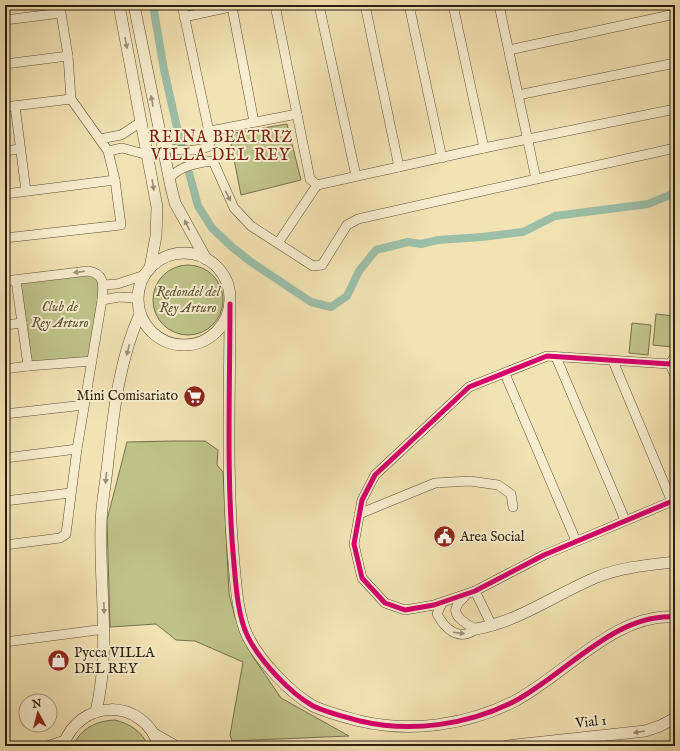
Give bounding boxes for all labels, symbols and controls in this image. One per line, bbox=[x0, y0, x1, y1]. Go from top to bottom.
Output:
one-way arrow bbox=[124, 37, 130, 49]
one-way arrow bbox=[149, 95, 155, 107]
district label: REINA BEATRIZ VILLA DEL REY bbox=[149, 128, 293, 166]
one-way arrow bbox=[150, 179, 156, 191]
one-way arrow bbox=[225, 190, 231, 202]
one-way arrow bbox=[184, 220, 190, 231]
one-way arrow bbox=[73, 269, 85, 276]
park label: Redondel del Rey Arturo bbox=[156, 283, 222, 317]
park label: Club de Rey Arturo bbox=[31, 298, 89, 332]
one-way arrow bbox=[124, 344, 130, 357]
supermarket icon: Mini Comisariato bbox=[181, 383, 207, 409]
place label: Mini Comisariato bbox=[76, 387, 178, 405]
one-way arrow bbox=[103, 472, 109, 484]
public building icon: Area Social bbox=[431, 524, 457, 550]
place label: Area Social bbox=[459, 528, 525, 546]
one-way arrow bbox=[101, 602, 108, 614]
one-way arrow bbox=[452, 630, 465, 636]
place label: Pycca VILLA DEL REY bbox=[74, 644, 155, 678]
shop icon: Pycca VILLA DEL REY bbox=[46, 648, 72, 674]
north arrow bbox=[18, 693, 58, 733]
text: N bbox=[30, 696, 43, 712]
street label: Vial 1 bbox=[574, 711, 607, 733]
one-way arrow bbox=[633, 729, 645, 735]

